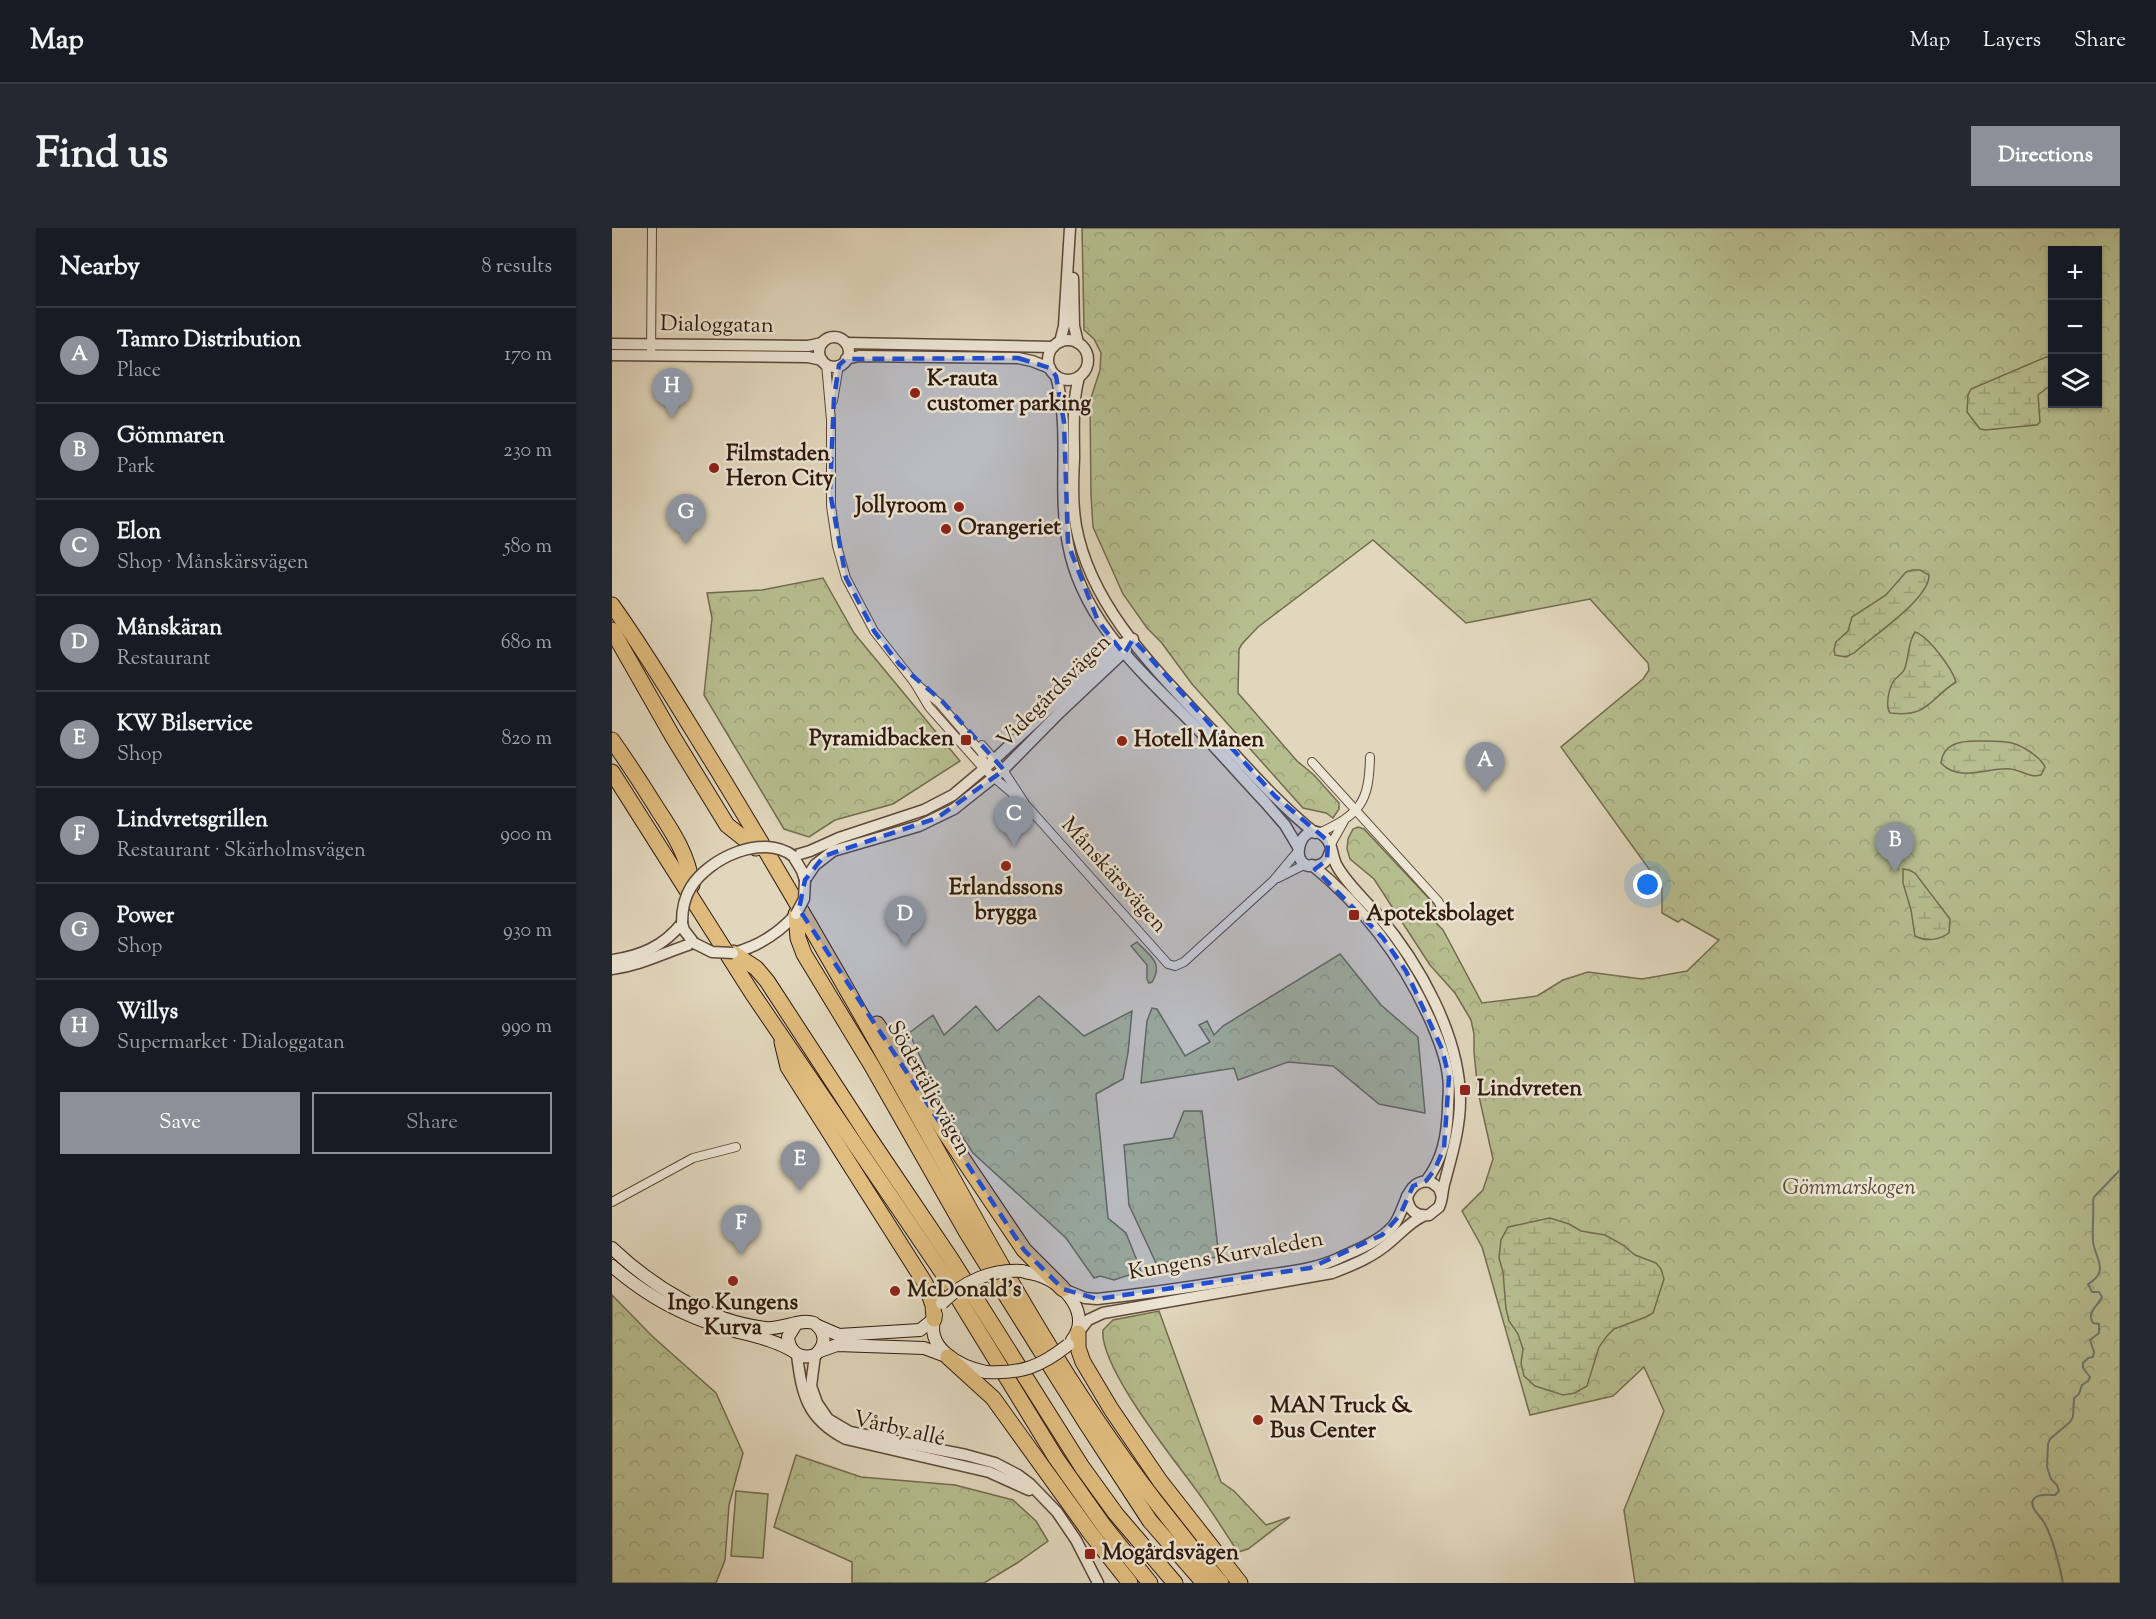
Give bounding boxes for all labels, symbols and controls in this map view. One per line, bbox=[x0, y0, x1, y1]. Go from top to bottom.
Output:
text: Map bbox=[30, 21, 84, 61]
text: Map bbox=[1910, 26, 1950, 56]
text: Layers bbox=[1983, 26, 2041, 56]
text: Share bbox=[2074, 26, 2126, 56]
text: Find us bbox=[36, 126, 168, 186]
button: Directions bbox=[1971, 126, 2120, 186]
map controls bbox=[2048, 246, 2102, 408]
button: + bbox=[2048, 246, 2102, 300]
text: Nearby bbox=[60, 249, 140, 286]
text: 8 results bbox=[481, 253, 552, 282]
button: − bbox=[2048, 300, 2102, 354]
street label: Dialoggatan bbox=[660, 309, 774, 343]
text: Tamro Distribution bbox=[117, 325, 301, 357]
text: A bbox=[71, 341, 88, 370]
text: 170 m bbox=[504, 341, 552, 370]
button: layers bbox=[2048, 354, 2102, 408]
text: Place bbox=[117, 357, 161, 386]
place label: K-rauta customer parking bbox=[927, 364, 1091, 421]
pin: H bbox=[652, 368, 692, 418]
marker: K-rauta customer parking bbox=[908, 386, 922, 400]
text: Gömmaren bbox=[117, 421, 225, 453]
text: B bbox=[73, 437, 86, 466]
text: 230 m bbox=[503, 437, 552, 466]
place label: Filmstaden Heron City bbox=[726, 439, 834, 496]
text: Park bbox=[117, 453, 155, 482]
marker: Filmstaden Heron City bbox=[707, 461, 721, 475]
place label: Jollyroom bbox=[853, 491, 948, 523]
pin: G bbox=[666, 494, 706, 544]
marker: Jollyroom bbox=[952, 500, 966, 514]
place label: Orangeriet bbox=[958, 513, 1061, 545]
text: Elon bbox=[117, 517, 161, 549]
marker: Orangeriet bbox=[939, 522, 953, 536]
text: C bbox=[71, 533, 88, 562]
text: 580 m bbox=[504, 533, 552, 562]
text: Shop · Månskärsvägen bbox=[117, 549, 309, 578]
text: Månskäran bbox=[117, 613, 222, 645]
street label: Videgårdsvägen bbox=[991, 628, 1119, 756]
text: D bbox=[72, 629, 87, 658]
text: 680 m bbox=[501, 629, 552, 658]
text: Restaurant bbox=[117, 645, 210, 674]
text: KW Bilservice bbox=[117, 709, 253, 741]
place label: Pyramidbacken bbox=[809, 724, 954, 756]
text: E bbox=[73, 725, 86, 754]
text: 820 m bbox=[501, 725, 552, 754]
place label: Hotell Månen bbox=[1134, 725, 1264, 757]
marker: Pyramidbacken bbox=[959, 733, 973, 747]
marker: Hotell Månen bbox=[1115, 734, 1129, 748]
text: Shop bbox=[117, 741, 162, 770]
pin: A bbox=[1466, 742, 1504, 792]
pin: C bbox=[994, 796, 1034, 846]
text: Lindvretsgrillen bbox=[117, 805, 268, 837]
street label: Månskärsvägen bbox=[1052, 811, 1174, 941]
text: F bbox=[74, 821, 85, 850]
text: 900 m bbox=[500, 821, 552, 850]
pin: B bbox=[1876, 822, 1914, 872]
text: Restaurant · Skärholmsvägen bbox=[117, 837, 366, 866]
marker: Erlandssons brygga bbox=[999, 859, 1013, 873]
your location bbox=[1633, 870, 1662, 899]
place label: Erlandssons brygga bbox=[949, 873, 1063, 930]
pin: D bbox=[886, 896, 924, 946]
place label: Apoteksbolaget bbox=[1366, 899, 1515, 931]
text: Power bbox=[117, 901, 174, 933]
marker: Apoteksbolaget bbox=[1347, 908, 1361, 922]
text: G bbox=[71, 917, 88, 946]
text: 930 m bbox=[503, 917, 552, 946]
text: Shop bbox=[117, 933, 162, 962]
text: Willys bbox=[117, 997, 178, 1029]
text: H bbox=[72, 1013, 87, 1042]
text: 990 m bbox=[501, 1013, 552, 1042]
street label: Södertäljevägen bbox=[877, 1015, 979, 1163]
text: Supermarket · Dialoggatan bbox=[117, 1029, 345, 1058]
place label: Lindvreten bbox=[1477, 1074, 1582, 1106]
marker: Lindvreten bbox=[1458, 1083, 1472, 1097]
button: Save bbox=[60, 1092, 300, 1154]
button: Share bbox=[312, 1092, 552, 1154]
pin: E bbox=[780, 1142, 819, 1191]
park label: Gömmarskogen bbox=[1782, 1173, 1916, 1205]
pin: F bbox=[722, 1206, 760, 1255]
street label: Kungens Kurvaleden bbox=[1126, 1224, 1326, 1290]
marker: Ingo Kungens Kurva bbox=[726, 1274, 740, 1288]
place label: McDonald's bbox=[907, 1275, 1022, 1307]
marker: McDonald's bbox=[888, 1284, 902, 1298]
place label: Ingo Kungens Kurva bbox=[668, 1288, 799, 1345]
place label: MAN Truck & Bus Center bbox=[1270, 1391, 1413, 1448]
street label: Vårby allé bbox=[850, 1404, 948, 1456]
marker: MAN Truck & Bus Center bbox=[1251, 1413, 1265, 1427]
place label: Mogårdsvägen bbox=[1102, 1538, 1239, 1570]
marker: Mogårdsvägen bbox=[1083, 1547, 1097, 1561]

